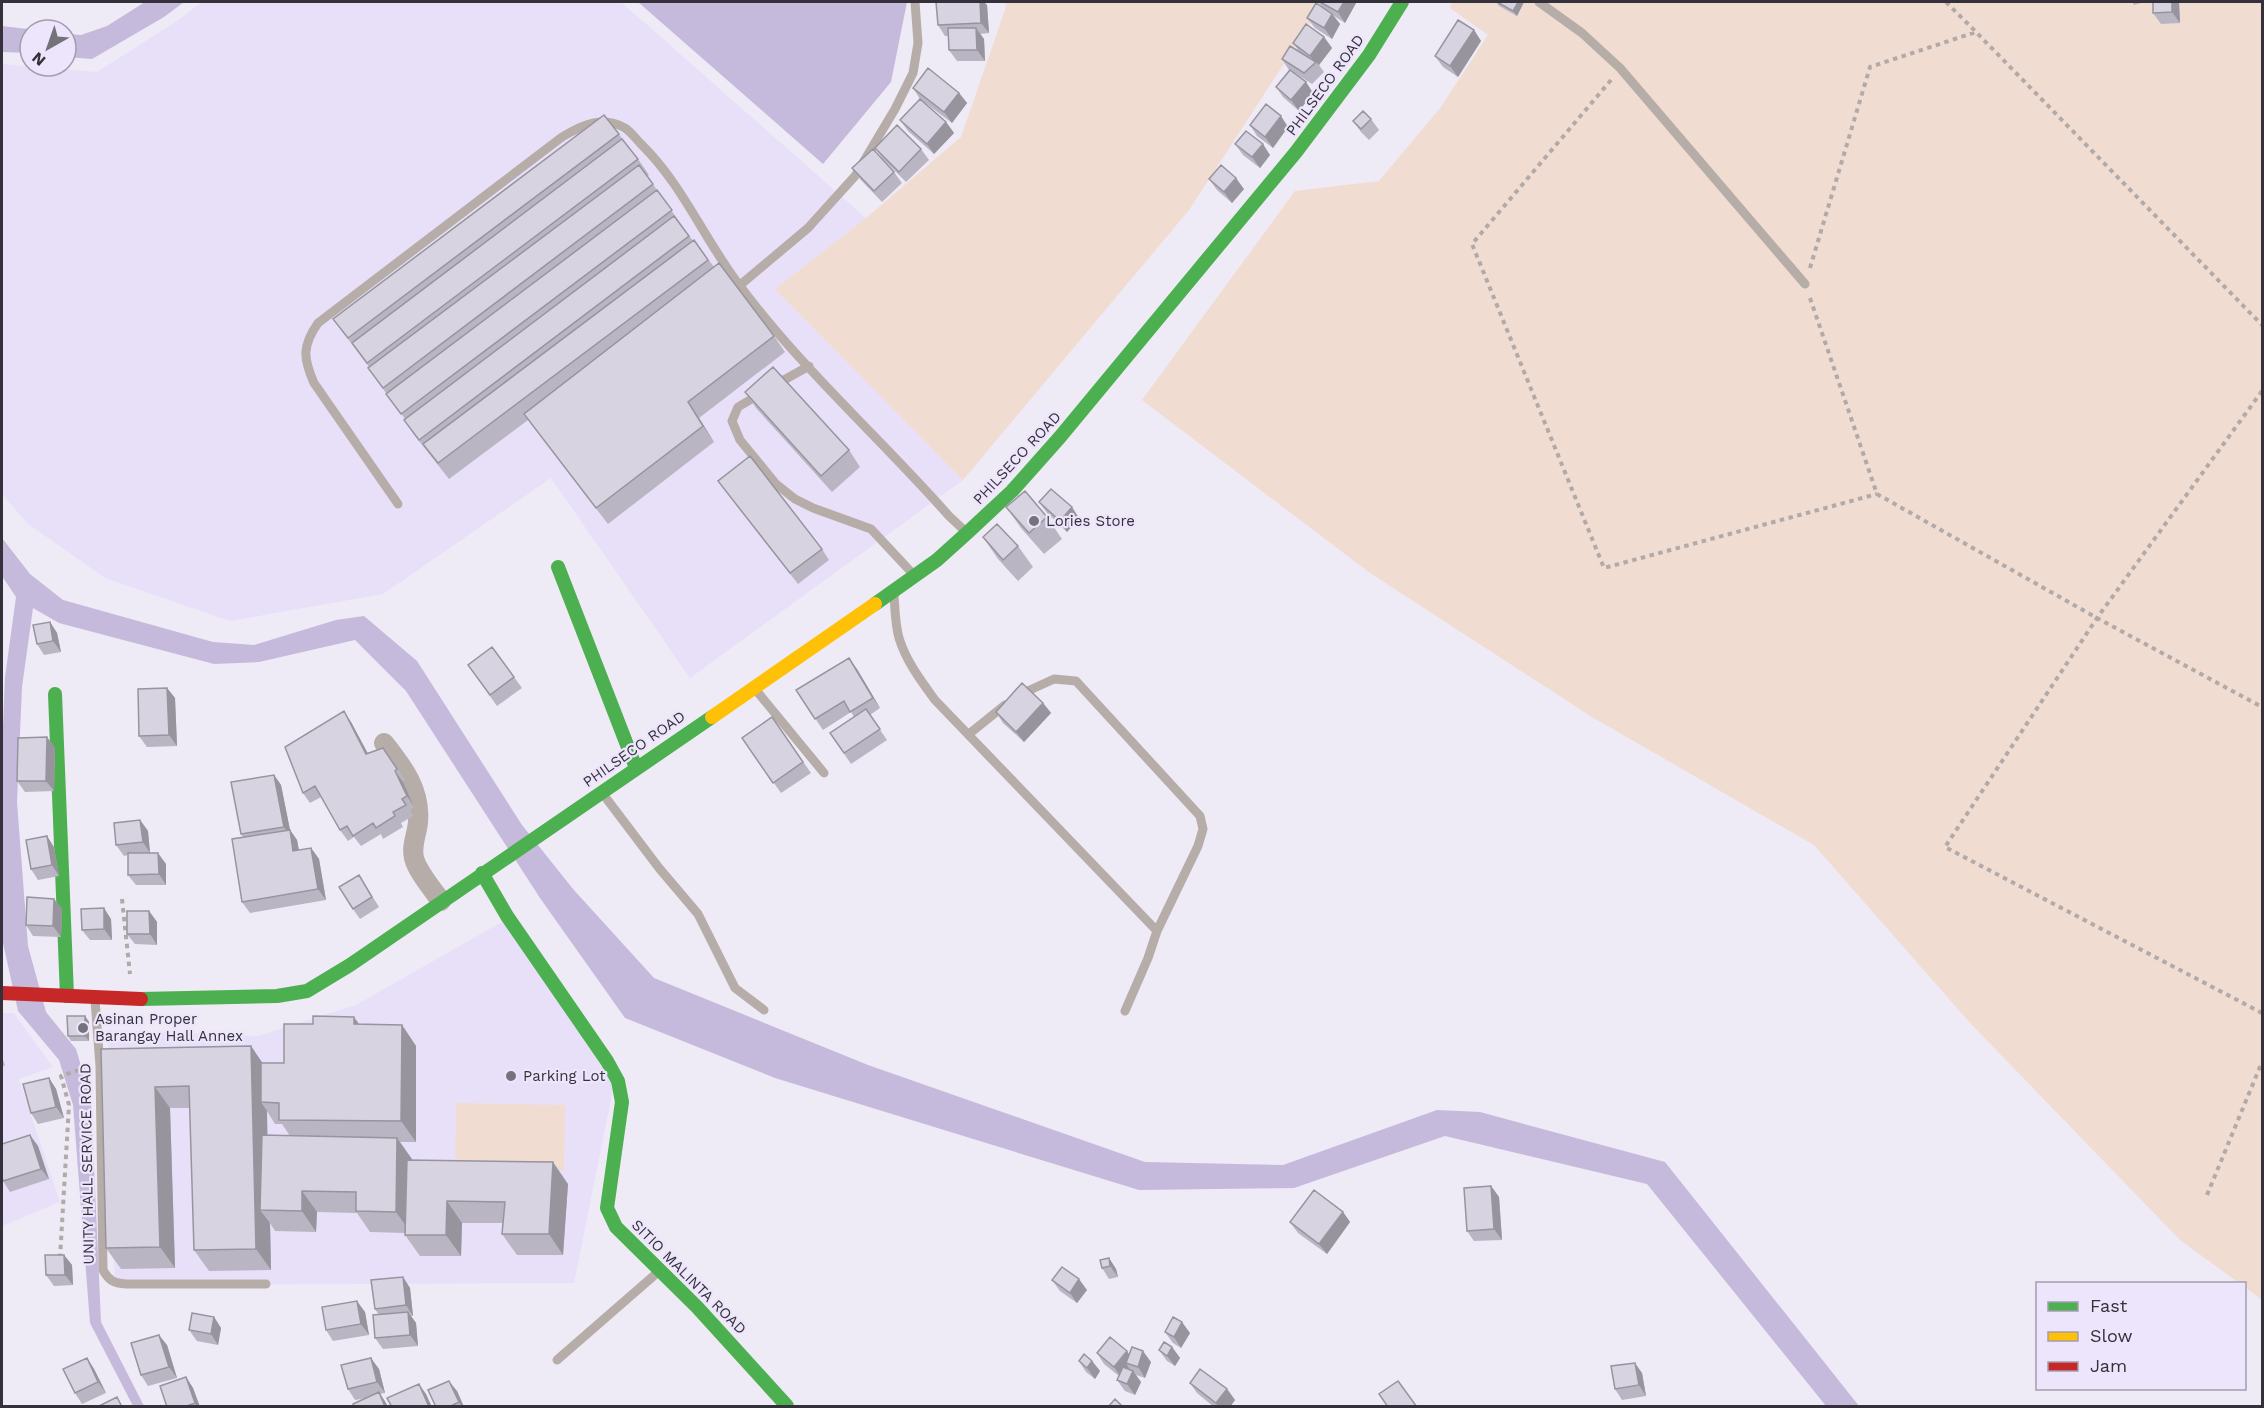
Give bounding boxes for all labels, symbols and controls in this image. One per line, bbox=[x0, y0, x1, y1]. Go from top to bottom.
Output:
north arrow bbox=[18, 18, 78, 78]
street label: PHILSECO ROAD bbox=[1282, 31, 1368, 139]
text: N bbox=[28, 48, 49, 70]
street label: PHILSECO ROAD bbox=[969, 408, 1065, 508]
place label: Lories Store bbox=[1046, 512, 1135, 530]
marker: Lories Store bbox=[1027, 514, 1041, 528]
street label: PHILSECO ROAD bbox=[579, 707, 689, 791]
place label: Asinan Proper Barangay Hall Annex bbox=[95, 1010, 243, 1045]
marker: Asinan Proper Barangay Hall Annex bbox=[76, 1021, 90, 1035]
street label: UNITY HALL SERVICE ROAD bbox=[76, 1063, 98, 1265]
place label: Parking Lot bbox=[523, 1067, 606, 1085]
marker: Parking Lot bbox=[504, 1069, 518, 1083]
street label: SITIO MALINTA ROAD bbox=[628, 1216, 750, 1338]
legend bbox=[2036, 1282, 2246, 1390]
text: Fast bbox=[2090, 1295, 2128, 1316]
text: Slow bbox=[2090, 1325, 2133, 1346]
text: Jam bbox=[2090, 1355, 2127, 1376]

